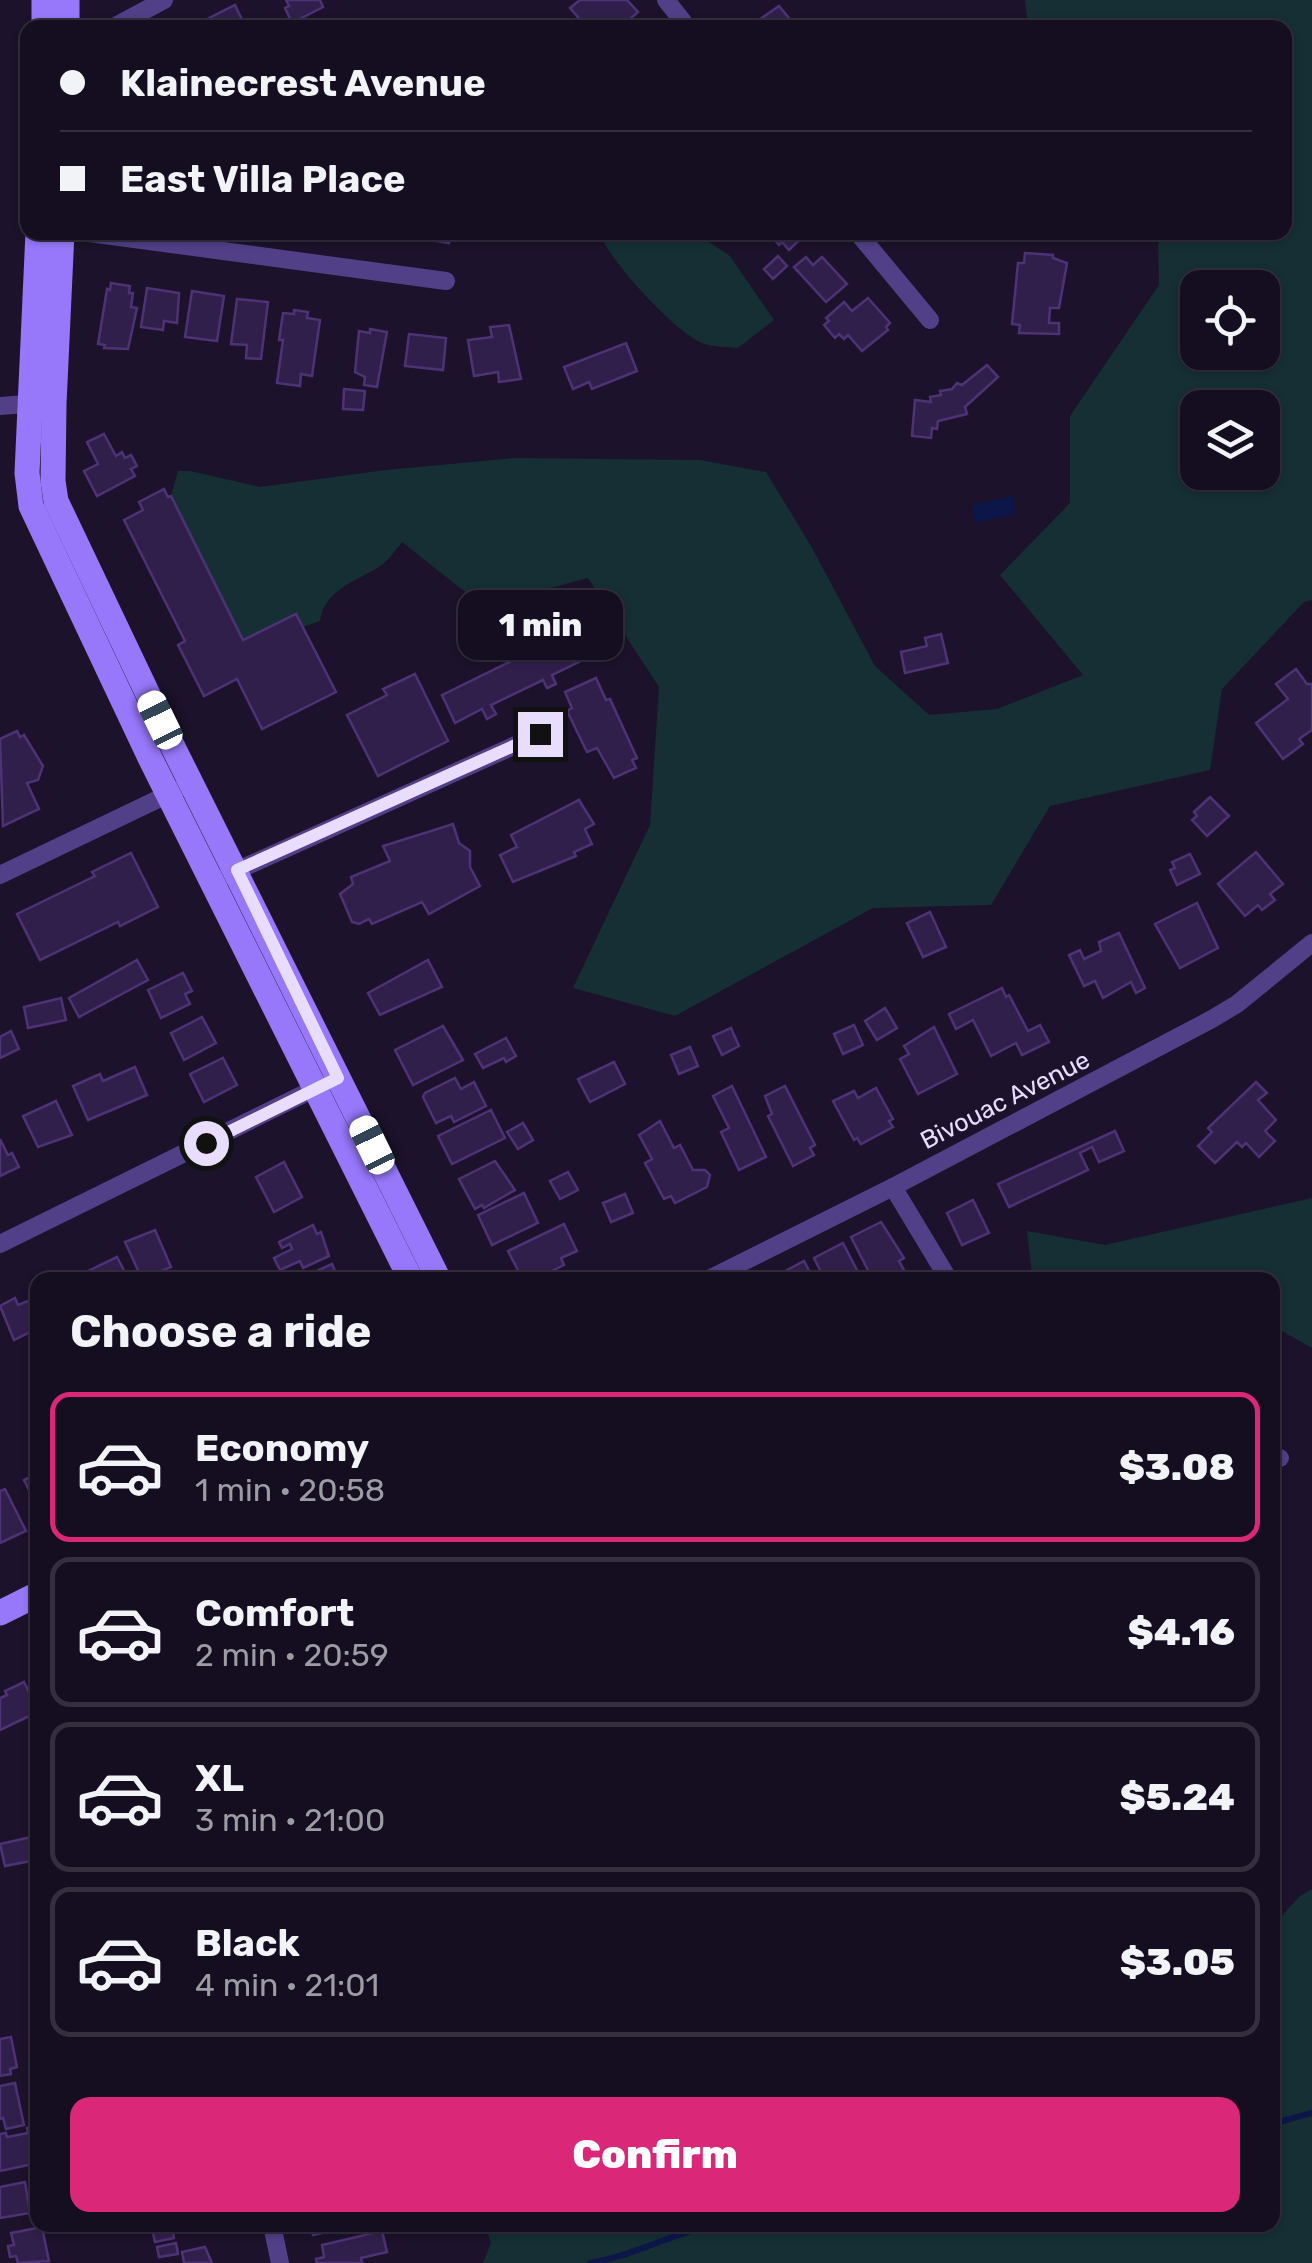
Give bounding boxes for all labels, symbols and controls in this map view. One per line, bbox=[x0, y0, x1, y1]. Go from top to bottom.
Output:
text: Klainecrest Avenue bbox=[120, 60, 486, 106]
text: East Villa Place bbox=[120, 156, 406, 202]
map controls bbox=[1180, 270, 1280, 490]
button: locate bbox=[1180, 270, 1280, 370]
button: layers bbox=[1180, 390, 1280, 490]
callout: 1 min bbox=[458, 589, 622, 659]
text: 1 min bbox=[499, 606, 582, 644]
car bbox=[133, 686, 187, 754]
route end bbox=[518, 712, 563, 757]
street label: Bivouac Avenue bbox=[915, 1045, 1095, 1155]
car bbox=[345, 1111, 399, 1179]
route start bbox=[184, 1121, 229, 1166]
text: Choose a ride bbox=[70, 1305, 372, 1358]
icon: car bbox=[75, 1422, 165, 1512]
text: Economy bbox=[195, 1425, 369, 1471]
text: $3.08 bbox=[1119, 1444, 1235, 1490]
text: 1 min · 20:58 bbox=[195, 1471, 385, 1509]
icon: car bbox=[75, 1587, 165, 1677]
text: Comfort bbox=[195, 1590, 354, 1636]
text: $4.16 bbox=[1128, 1609, 1235, 1655]
text: 2 min · 20:59 bbox=[195, 1636, 389, 1674]
icon: car bbox=[75, 1752, 165, 1842]
text: XL bbox=[195, 1755, 244, 1801]
text: $5.24 bbox=[1120, 1774, 1235, 1820]
text: 3 min · 21:00 bbox=[195, 1801, 385, 1839]
icon: car bbox=[75, 1917, 165, 2007]
text: Black bbox=[195, 1920, 300, 1966]
text: $3.05 bbox=[1120, 1939, 1235, 1985]
text: 4 min · 21:01 bbox=[195, 1966, 379, 2004]
button: Confirm bbox=[70, 2097, 1240, 2212]

